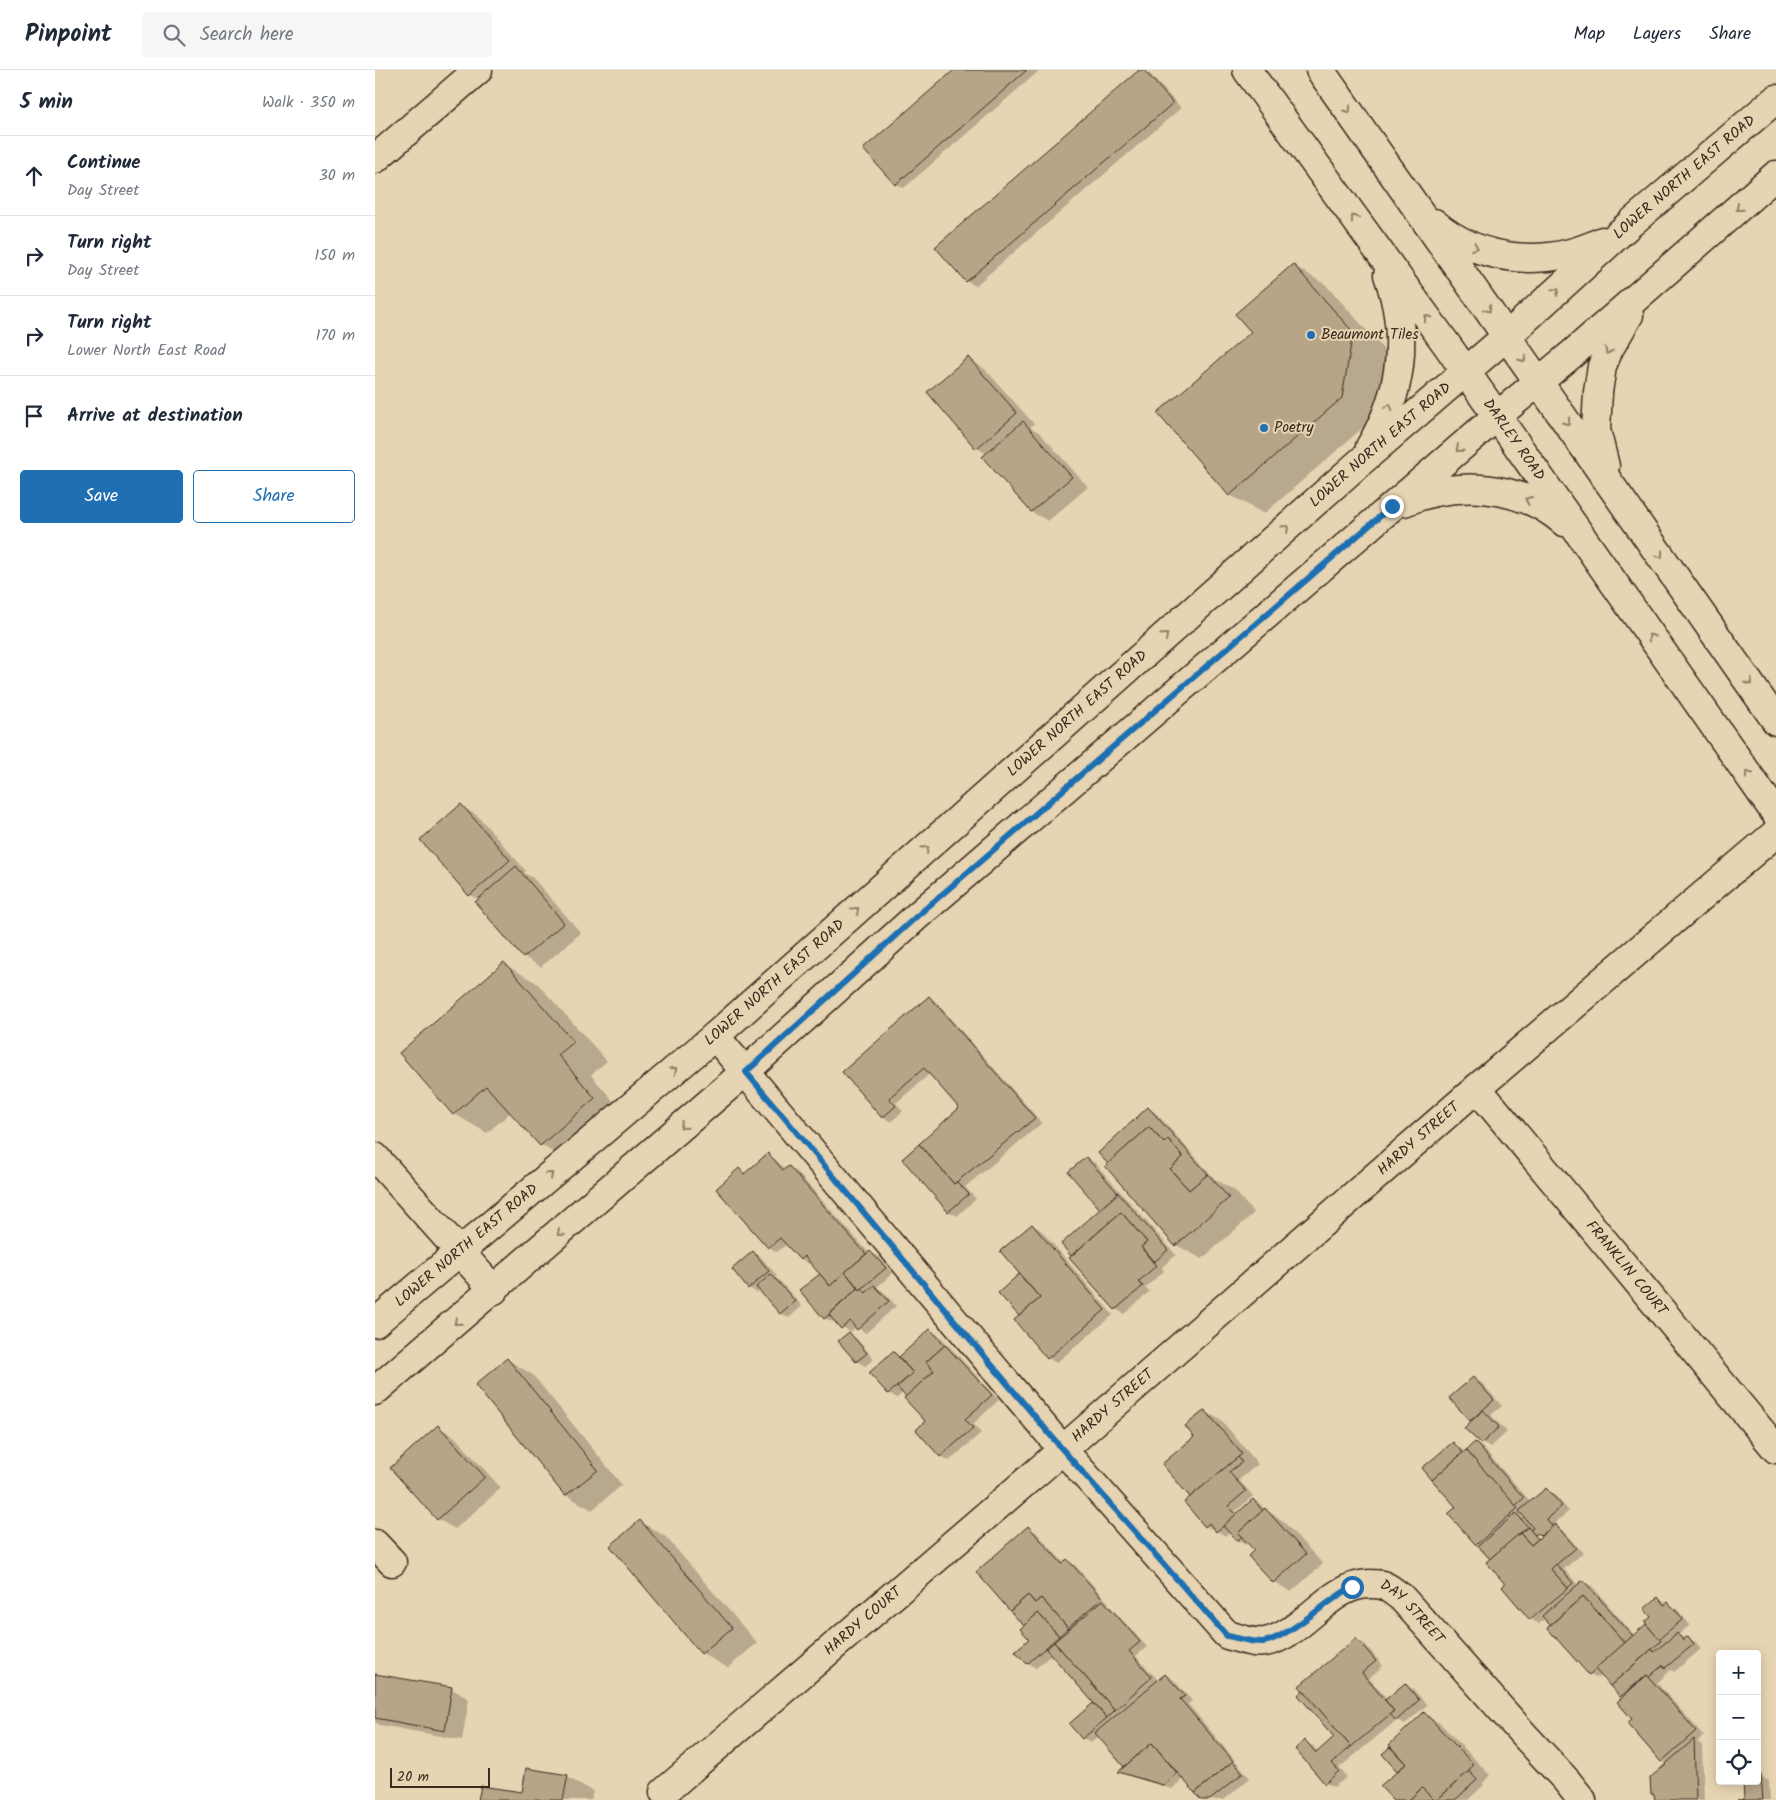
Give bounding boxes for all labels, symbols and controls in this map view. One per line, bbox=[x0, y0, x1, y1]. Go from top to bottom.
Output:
search box bbox=[142, 12, 492, 57]
text: Pinpoint bbox=[25, 15, 112, 54]
text: Search here bbox=[200, 20, 294, 50]
text: Map bbox=[1574, 20, 1605, 49]
text: Layers bbox=[1633, 20, 1681, 49]
text: Share bbox=[1709, 20, 1751, 49]
icon: search bbox=[160, 21, 188, 49]
text: 5 min bbox=[20, 86, 73, 119]
text: Walk · 350 m bbox=[262, 90, 355, 115]
one-way arrow bbox=[1342, 104, 1351, 114]
street label: LOWER NORTH EAST ROAD bbox=[1608, 109, 1761, 246]
text: Continue bbox=[67, 148, 140, 178]
icon: ahead bbox=[20, 162, 48, 190]
text: 30 m bbox=[319, 163, 355, 188]
text: Day Street bbox=[67, 178, 139, 203]
one-way arrow bbox=[1736, 202, 1745, 211]
one-way arrow bbox=[1351, 214, 1360, 223]
text: Turn right bbox=[67, 228, 152, 258]
one-way arrow bbox=[1470, 241, 1479, 252]
icon: right bbox=[20, 242, 48, 270]
text: 150 m bbox=[314, 243, 355, 268]
text: Day Street bbox=[67, 258, 139, 283]
one-way arrow bbox=[1550, 288, 1559, 297]
one-way arrow bbox=[1482, 303, 1491, 313]
text: Turn right bbox=[67, 308, 152, 338]
one-way arrow bbox=[1424, 315, 1432, 324]
icon: right bbox=[20, 322, 48, 350]
text: 170 m bbox=[315, 323, 355, 348]
place label: Beaumont Tiles bbox=[1321, 323, 1419, 347]
marker: Beaumont Tiles bbox=[1305, 329, 1317, 341]
text: Lower North East Road bbox=[67, 338, 226, 363]
one-way arrow bbox=[1605, 346, 1615, 355]
one-way arrow bbox=[1517, 353, 1526, 363]
street label: LOWER NORTH EAST ROAD bbox=[1304, 376, 1457, 514]
street label: DARLEY ROAD bbox=[1476, 394, 1551, 486]
text: Arrive at destination bbox=[67, 401, 243, 431]
icon: arrive bbox=[20, 402, 48, 430]
one-way arrow bbox=[1384, 403, 1394, 411]
place label: Poetry bbox=[1274, 416, 1314, 440]
one-way arrow bbox=[1561, 416, 1570, 426]
marker: Poetry bbox=[1258, 422, 1270, 434]
one-way arrow bbox=[1456, 443, 1465, 452]
button: Save bbox=[20, 470, 183, 523]
button: Share bbox=[193, 470, 355, 523]
route end bbox=[1381, 495, 1404, 518]
one-way arrow bbox=[1524, 496, 1533, 507]
one-way arrow bbox=[1281, 525, 1290, 534]
one-way arrow bbox=[1654, 549, 1663, 559]
one-way arrow bbox=[1159, 633, 1168, 642]
one-way arrow bbox=[1648, 633, 1657, 643]
street label: LOWER NORTH EAST ROAD bbox=[1002, 644, 1153, 783]
one-way arrow bbox=[1743, 676, 1752, 686]
one-way arrow bbox=[1745, 771, 1754, 780]
one-way arrow bbox=[920, 846, 929, 855]
one-way arrow bbox=[851, 907, 860, 916]
street label: LOWER NORTH EAST ROAD bbox=[699, 913, 851, 1052]
one-way arrow bbox=[669, 1067, 678, 1076]
street label: HARDY STREET bbox=[1372, 1095, 1467, 1182]
one-way arrow bbox=[680, 1121, 689, 1129]
one-way arrow bbox=[545, 1172, 554, 1181]
street label: LOWER NORTH EAST ROAD bbox=[390, 1178, 544, 1313]
street label: FRANKLIN COURT bbox=[1579, 1215, 1674, 1323]
one-way arrow bbox=[557, 1227, 566, 1236]
one-way arrow bbox=[453, 1316, 462, 1325]
street label: HARDY STREET bbox=[1066, 1362, 1161, 1449]
street label: DAY STREET bbox=[1376, 1573, 1451, 1651]
route start bbox=[1341, 1576, 1364, 1599]
street label: HARDY COURT bbox=[819, 1580, 909, 1662]
map controls bbox=[1716, 1650, 1761, 1785]
button: + bbox=[1716, 1650, 1761, 1695]
button: − bbox=[1716, 1695, 1761, 1740]
button: locate bbox=[1716, 1740, 1761, 1785]
scale bar bbox=[390, 1765, 490, 1788]
text: 20 m bbox=[397, 1766, 429, 1788]

